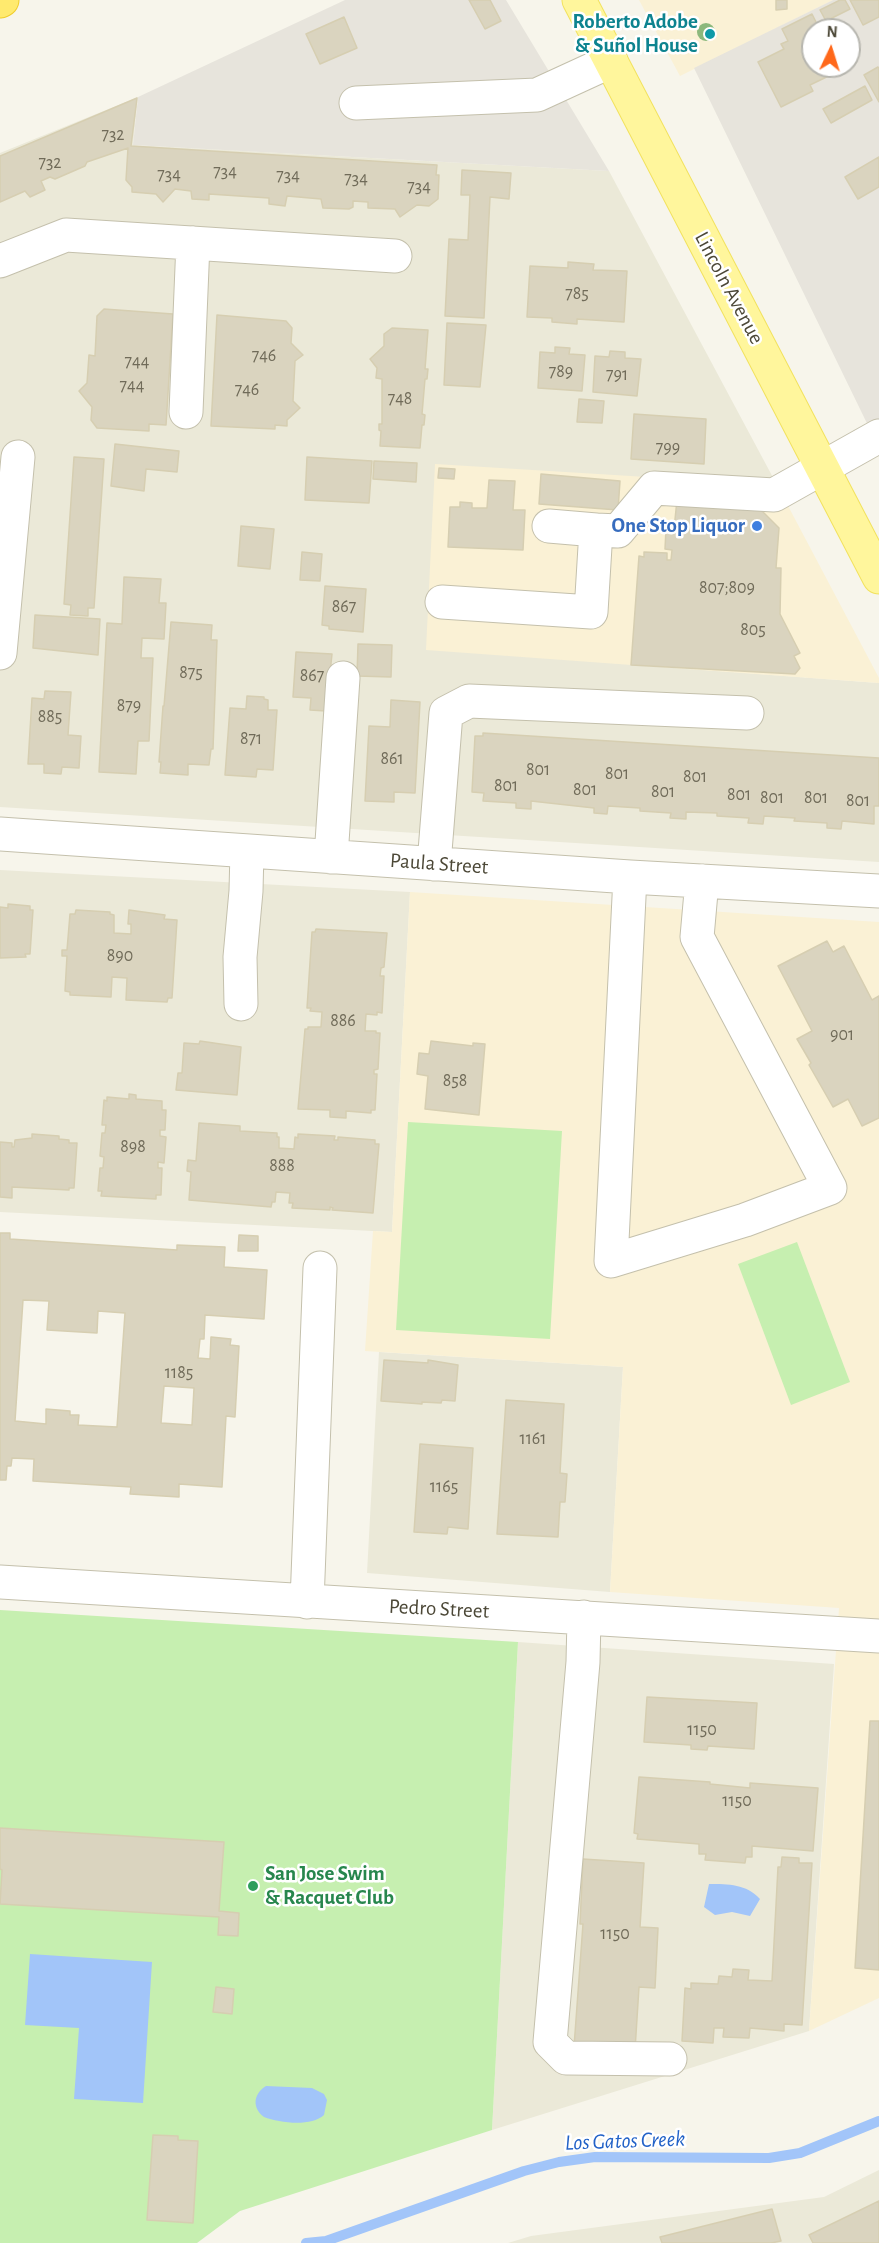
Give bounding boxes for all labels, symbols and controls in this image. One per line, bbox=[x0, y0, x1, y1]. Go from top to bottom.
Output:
place label: Roberto Adobe & Suñol House bbox=[573, 9, 698, 59]
north arrow bbox=[801, 18, 861, 78]
text: N bbox=[826, 24, 838, 40]
marker: Roberto Adobe & Suñol House bbox=[703, 27, 717, 41]
house number: 732 bbox=[101, 124, 125, 146]
house number: 732 bbox=[38, 152, 62, 174]
house number: 734 bbox=[213, 161, 237, 183]
house number: 734 bbox=[157, 164, 181, 186]
house number: 734 bbox=[276, 165, 300, 187]
house number: 734 bbox=[344, 168, 368, 190]
house number: 734 bbox=[407, 176, 431, 198]
street label: Lincoln Avenue bbox=[689, 227, 769, 349]
house number: 785 bbox=[565, 283, 589, 305]
house number: 746 bbox=[252, 345, 276, 367]
house number: 744 bbox=[125, 351, 149, 373]
house number: 789 bbox=[549, 361, 573, 383]
house number: 791 bbox=[606, 364, 628, 386]
house number: 744 bbox=[120, 375, 144, 397]
house number: 746 bbox=[235, 379, 259, 401]
house number: 748 bbox=[388, 388, 412, 410]
house number: 799 bbox=[656, 437, 680, 459]
place label: One Stop Liquor bbox=[612, 513, 745, 539]
marker: One Stop Liquor bbox=[750, 519, 764, 533]
house number: 807;809 bbox=[699, 577, 755, 599]
house number: 867 bbox=[332, 596, 356, 618]
house number: 805 bbox=[740, 619, 766, 641]
house number: 875 bbox=[179, 662, 203, 684]
house number: 867 bbox=[300, 665, 324, 687]
house number: 879 bbox=[117, 695, 141, 717]
house number: 885 bbox=[38, 706, 62, 728]
house number: 871 bbox=[240, 728, 262, 750]
house number: 861 bbox=[380, 748, 404, 770]
house number: 801 bbox=[526, 759, 550, 781]
house number: 801 bbox=[605, 763, 629, 785]
house number: 801 bbox=[683, 766, 707, 788]
house number: 801 bbox=[494, 775, 518, 797]
house number: 801 bbox=[573, 779, 597, 801]
house number: 801 bbox=[651, 781, 675, 803]
house number: 801 bbox=[727, 784, 751, 806]
house number: 801 bbox=[760, 787, 784, 809]
house number: 801 bbox=[804, 787, 828, 809]
house number: 801 bbox=[846, 790, 870, 812]
street label: Paula Street bbox=[389, 848, 489, 880]
house number: 890 bbox=[107, 945, 133, 967]
house number: 886 bbox=[330, 1010, 356, 1032]
house number: 901 bbox=[830, 1024, 854, 1046]
house number: 858 bbox=[443, 1070, 467, 1092]
house number: 898 bbox=[120, 1136, 146, 1158]
house number: 888 bbox=[269, 1155, 295, 1177]
house number: 1185 bbox=[165, 1362, 193, 1384]
house number: 1161 bbox=[519, 1428, 547, 1450]
house number: 1165 bbox=[430, 1476, 458, 1498]
street label: Pedro Street bbox=[388, 1594, 490, 1624]
house number: 1150 bbox=[687, 1719, 717, 1741]
house number: 1150 bbox=[722, 1790, 752, 1812]
place label: San Jose Swim & Racquet Club bbox=[265, 1861, 394, 1911]
marker: San Jose Swim & Racquet Club bbox=[246, 1879, 260, 1893]
house number: 1150 bbox=[600, 1923, 630, 1945]
water label: Los Gatos Creek bbox=[564, 2126, 686, 2156]

